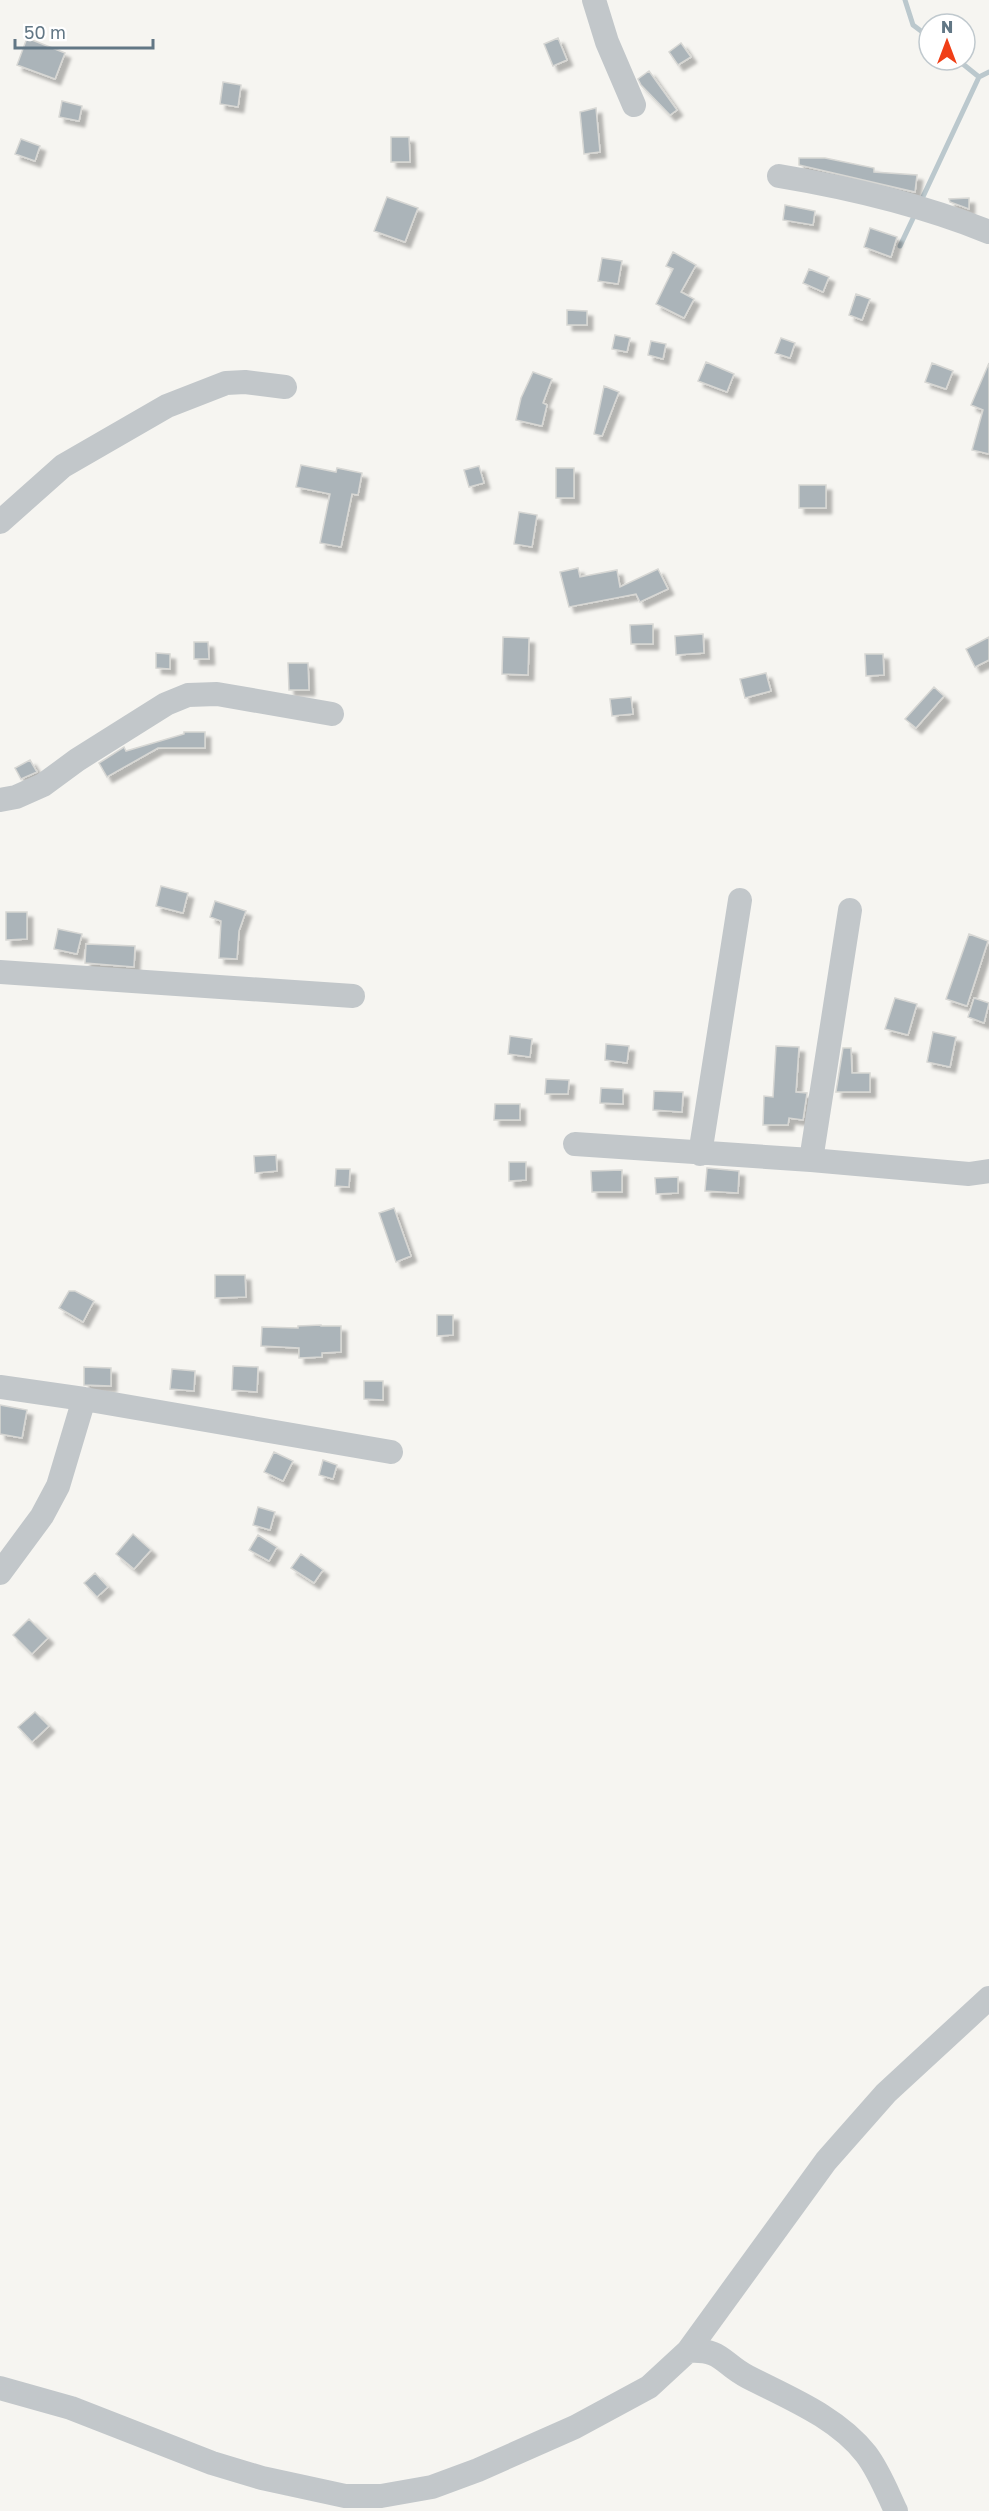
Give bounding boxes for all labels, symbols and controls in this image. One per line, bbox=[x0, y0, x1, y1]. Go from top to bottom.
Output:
scale bar bbox=[15, 12, 153, 50]
north arrow bbox=[917, 12, 977, 72]
text: N bbox=[941, 17, 953, 37]
text: 50 m bbox=[24, 21, 66, 43]

